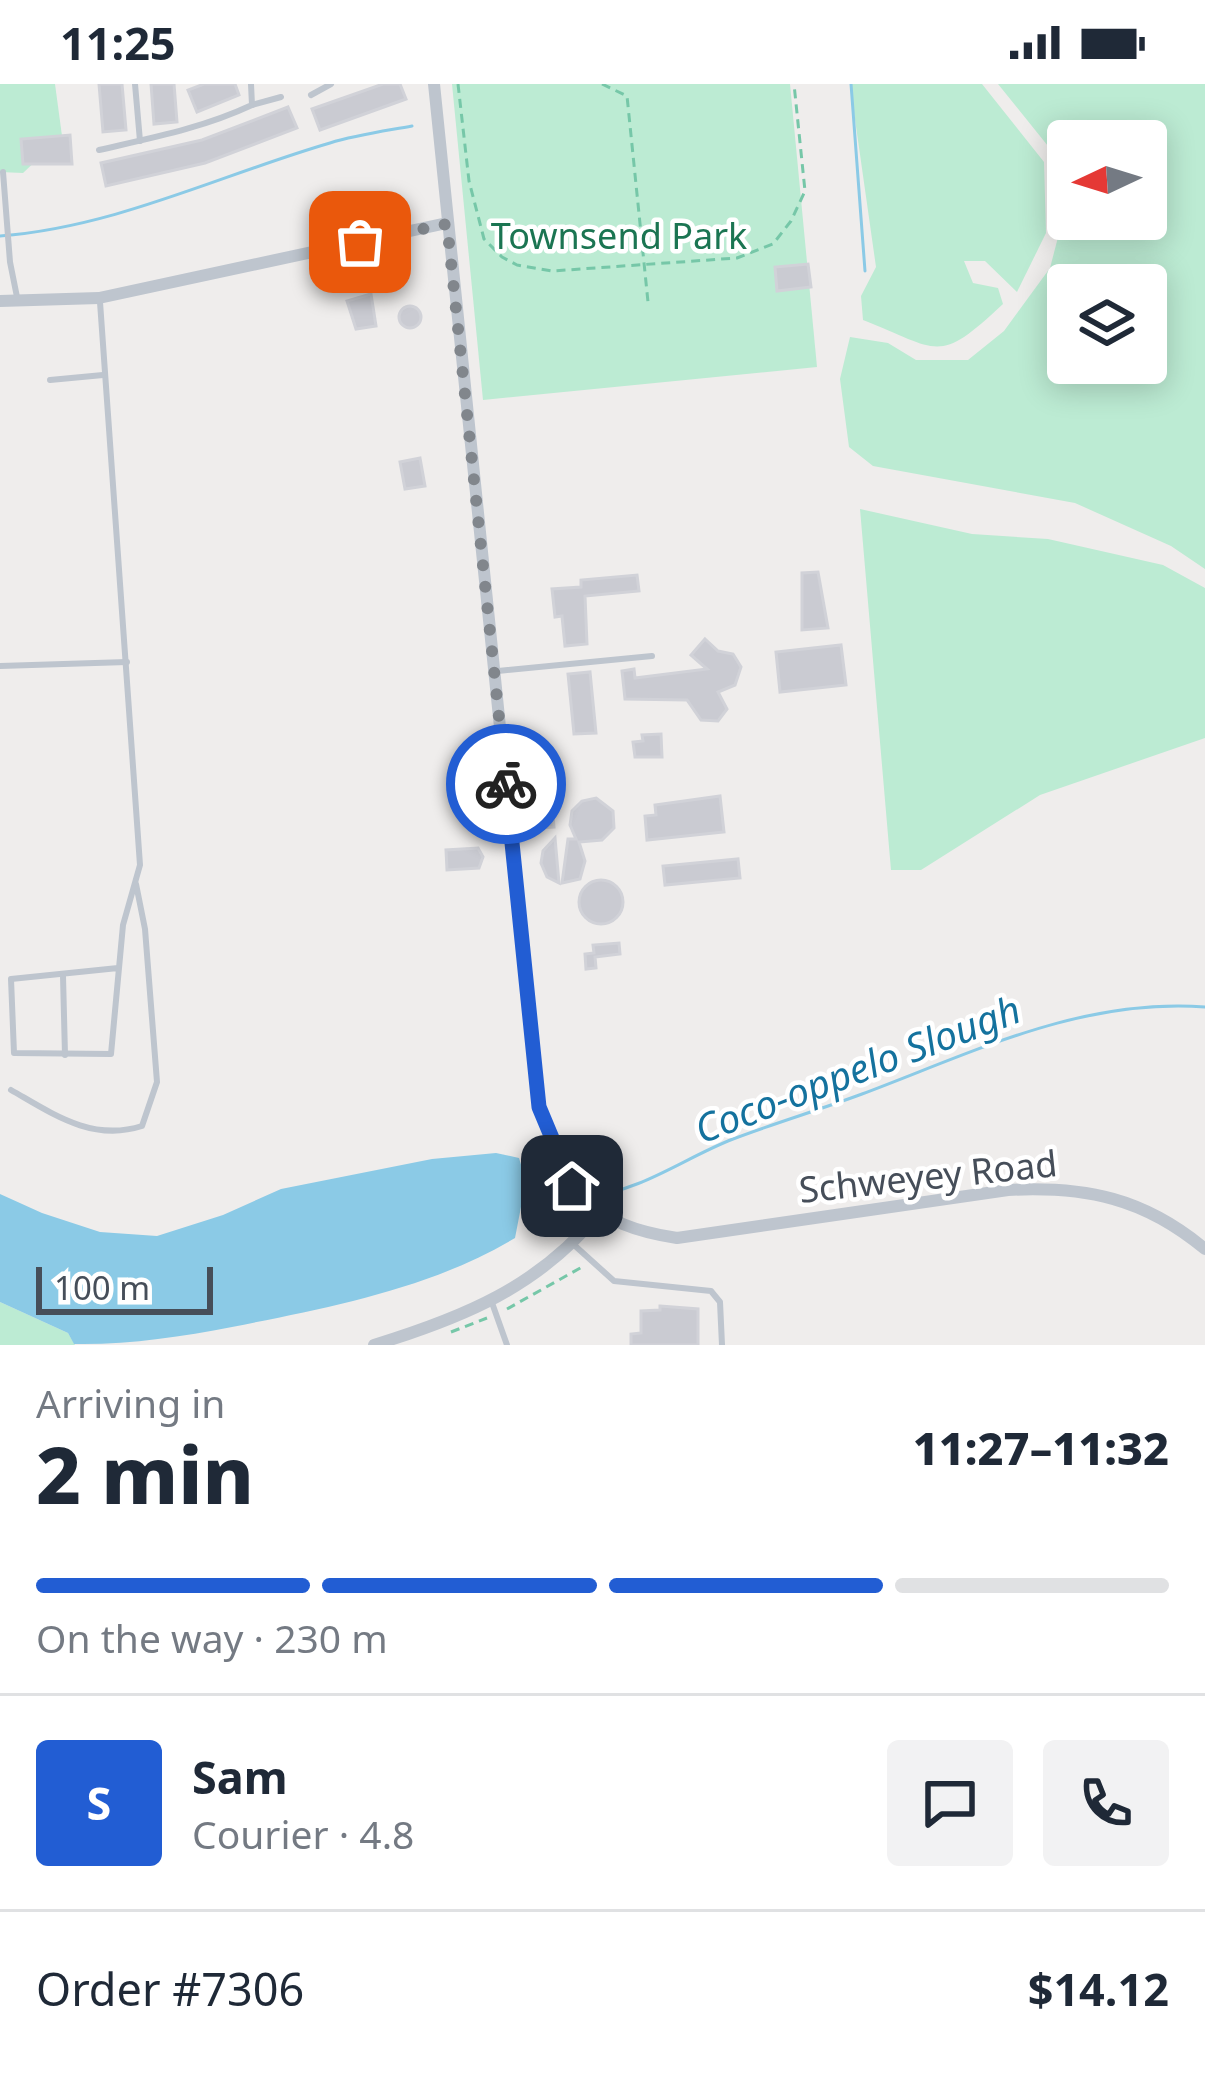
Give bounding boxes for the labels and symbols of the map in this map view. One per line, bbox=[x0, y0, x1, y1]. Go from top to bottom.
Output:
north arrow bbox=[1047, 120, 1167, 240]
pin bbox=[309, 191, 411, 293]
park label: Townsend Park bbox=[491, 211, 747, 260]
courier bbox=[446, 724, 566, 844]
water label: Coco-oppelo Slough bbox=[687, 981, 1027, 1155]
pin bbox=[521, 1135, 623, 1237]
street label: Schweyey Road bbox=[796, 1138, 1060, 1214]
scale bar bbox=[36, 1261, 213, 1314]

